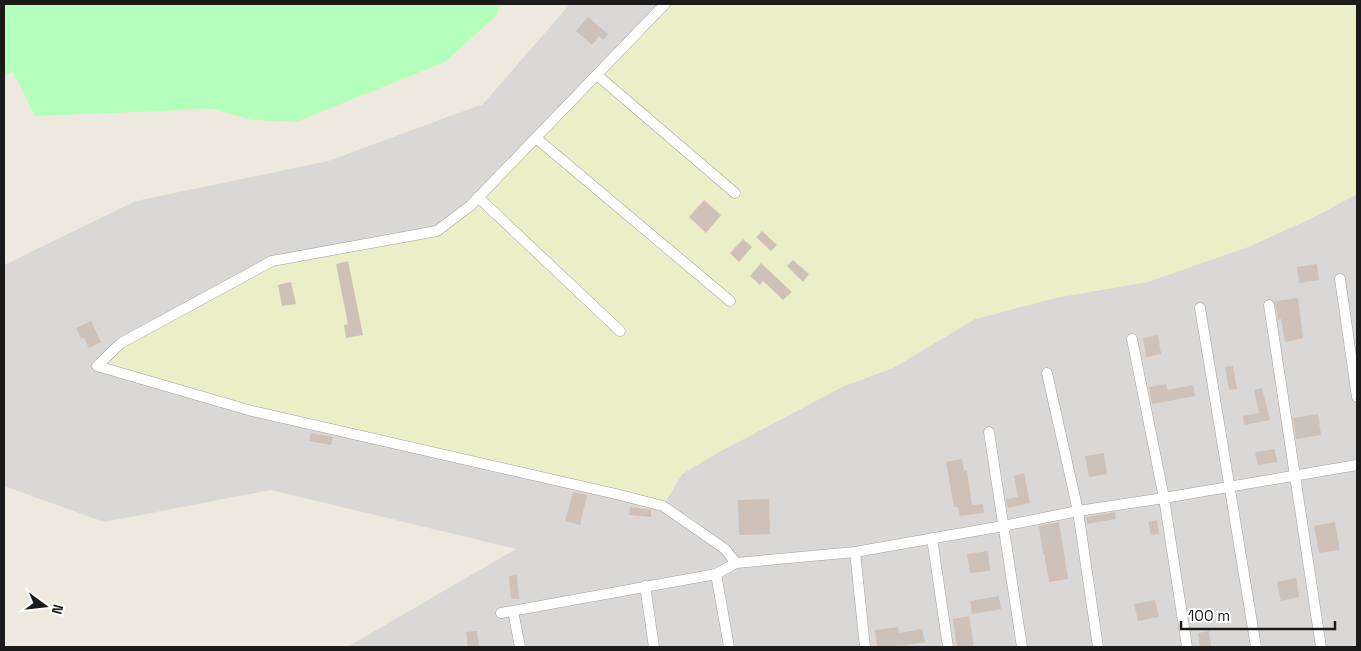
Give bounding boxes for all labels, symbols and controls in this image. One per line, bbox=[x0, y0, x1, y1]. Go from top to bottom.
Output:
north arrow bbox=[20, 581, 70, 631]
scale bar bbox=[1181, 598, 1335, 630]
text: N bbox=[48, 602, 67, 616]
text: 100 m bbox=[1188, 606, 1230, 625]

